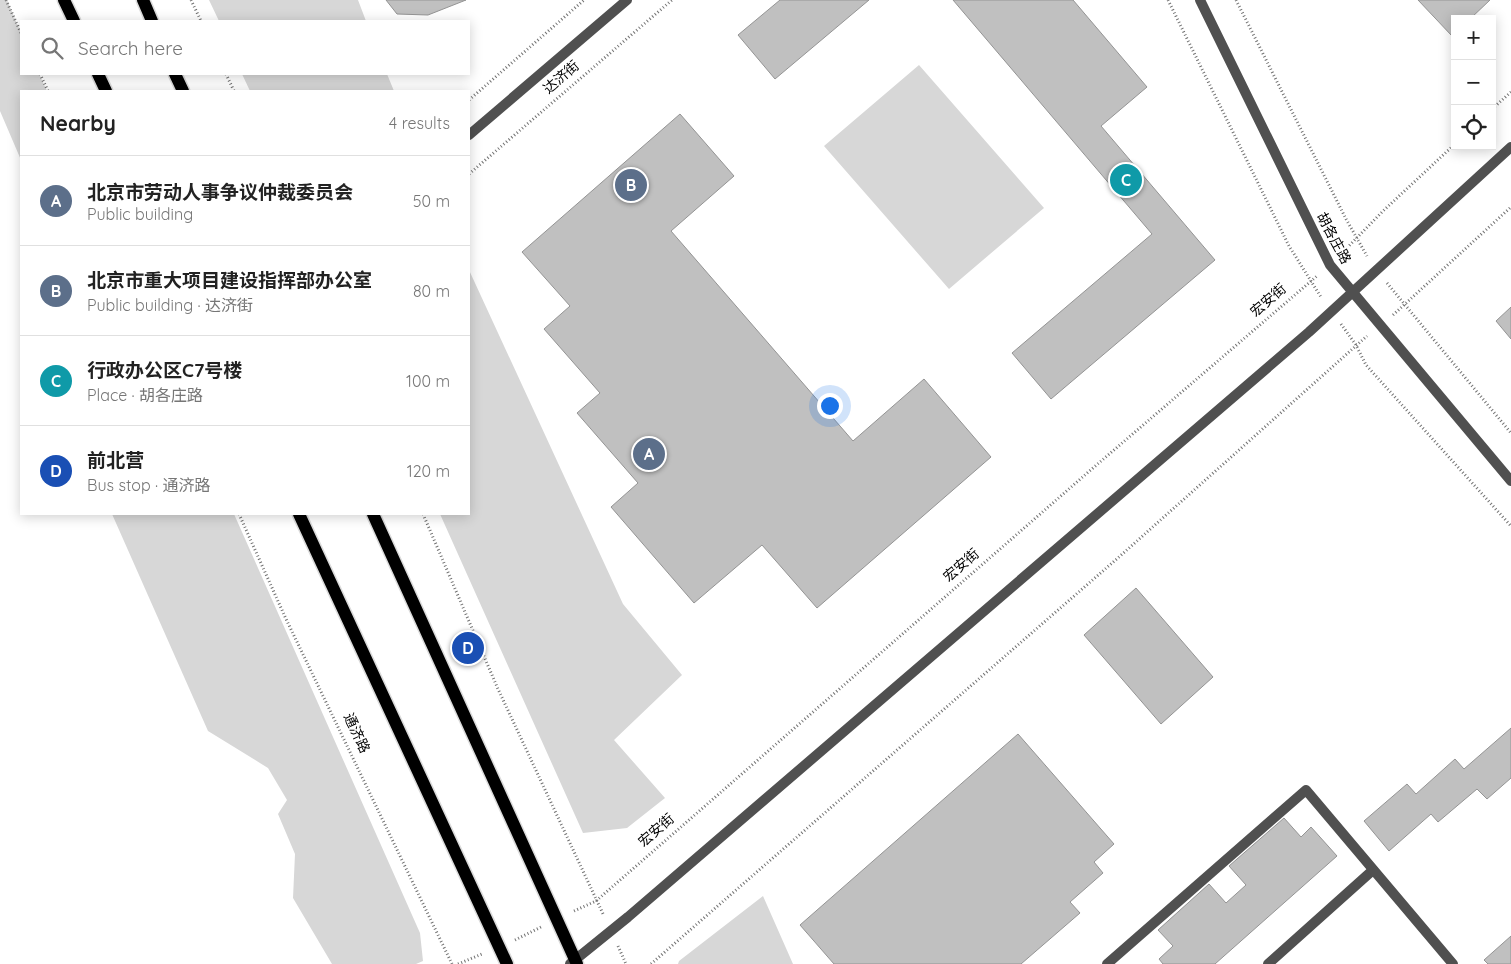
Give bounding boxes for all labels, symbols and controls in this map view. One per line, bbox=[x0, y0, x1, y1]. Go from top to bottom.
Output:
map controls bbox=[1451, 15, 1496, 150]
button: + bbox=[1451, 15, 1496, 60]
search box bbox=[20, 20, 470, 75]
icon: search bbox=[38, 34, 66, 62]
text: Search here bbox=[78, 36, 183, 60]
street label: 达济街 bbox=[539, 56, 583, 98]
button: − bbox=[1451, 60, 1496, 105]
button: locate bbox=[1451, 105, 1496, 150]
text: Nearby bbox=[40, 110, 116, 136]
text: 4 results bbox=[389, 113, 450, 133]
pin: C bbox=[1110, 161, 1142, 199]
pin: B bbox=[615, 166, 647, 204]
text: 北京市劳动人事争议仲裁委员会 bbox=[87, 180, 353, 204]
text: A bbox=[51, 191, 61, 211]
text: 50 m bbox=[413, 191, 450, 211]
text: Public building bbox=[87, 204, 193, 224]
street label: 胡各庄路 bbox=[1313, 209, 1355, 267]
text: 北京市重大项目建设指挥部办公室 bbox=[87, 268, 372, 292]
street label: 宏安街 bbox=[1246, 279, 1290, 321]
text: B bbox=[51, 281, 61, 301]
text: 80 m bbox=[413, 281, 450, 301]
text: Public building · 达济街 bbox=[87, 295, 253, 315]
text: 行政办公区C7号楼 bbox=[87, 358, 242, 382]
text: C bbox=[51, 371, 61, 391]
text: 100 m bbox=[406, 371, 450, 391]
text: Place · 胡各庄路 bbox=[87, 385, 203, 405]
your location bbox=[817, 393, 843, 419]
pin: A bbox=[633, 435, 665, 473]
text: 前北营 bbox=[87, 448, 144, 472]
text: D bbox=[50, 461, 62, 481]
text: 120 m bbox=[407, 461, 450, 481]
text: Bus stop · 通济路 bbox=[87, 475, 210, 495]
street label: 宏安街 bbox=[939, 544, 983, 586]
pin: D bbox=[452, 629, 484, 667]
street label: 通济路 bbox=[340, 710, 374, 756]
street label: 宏安街 bbox=[634, 809, 678, 851]

